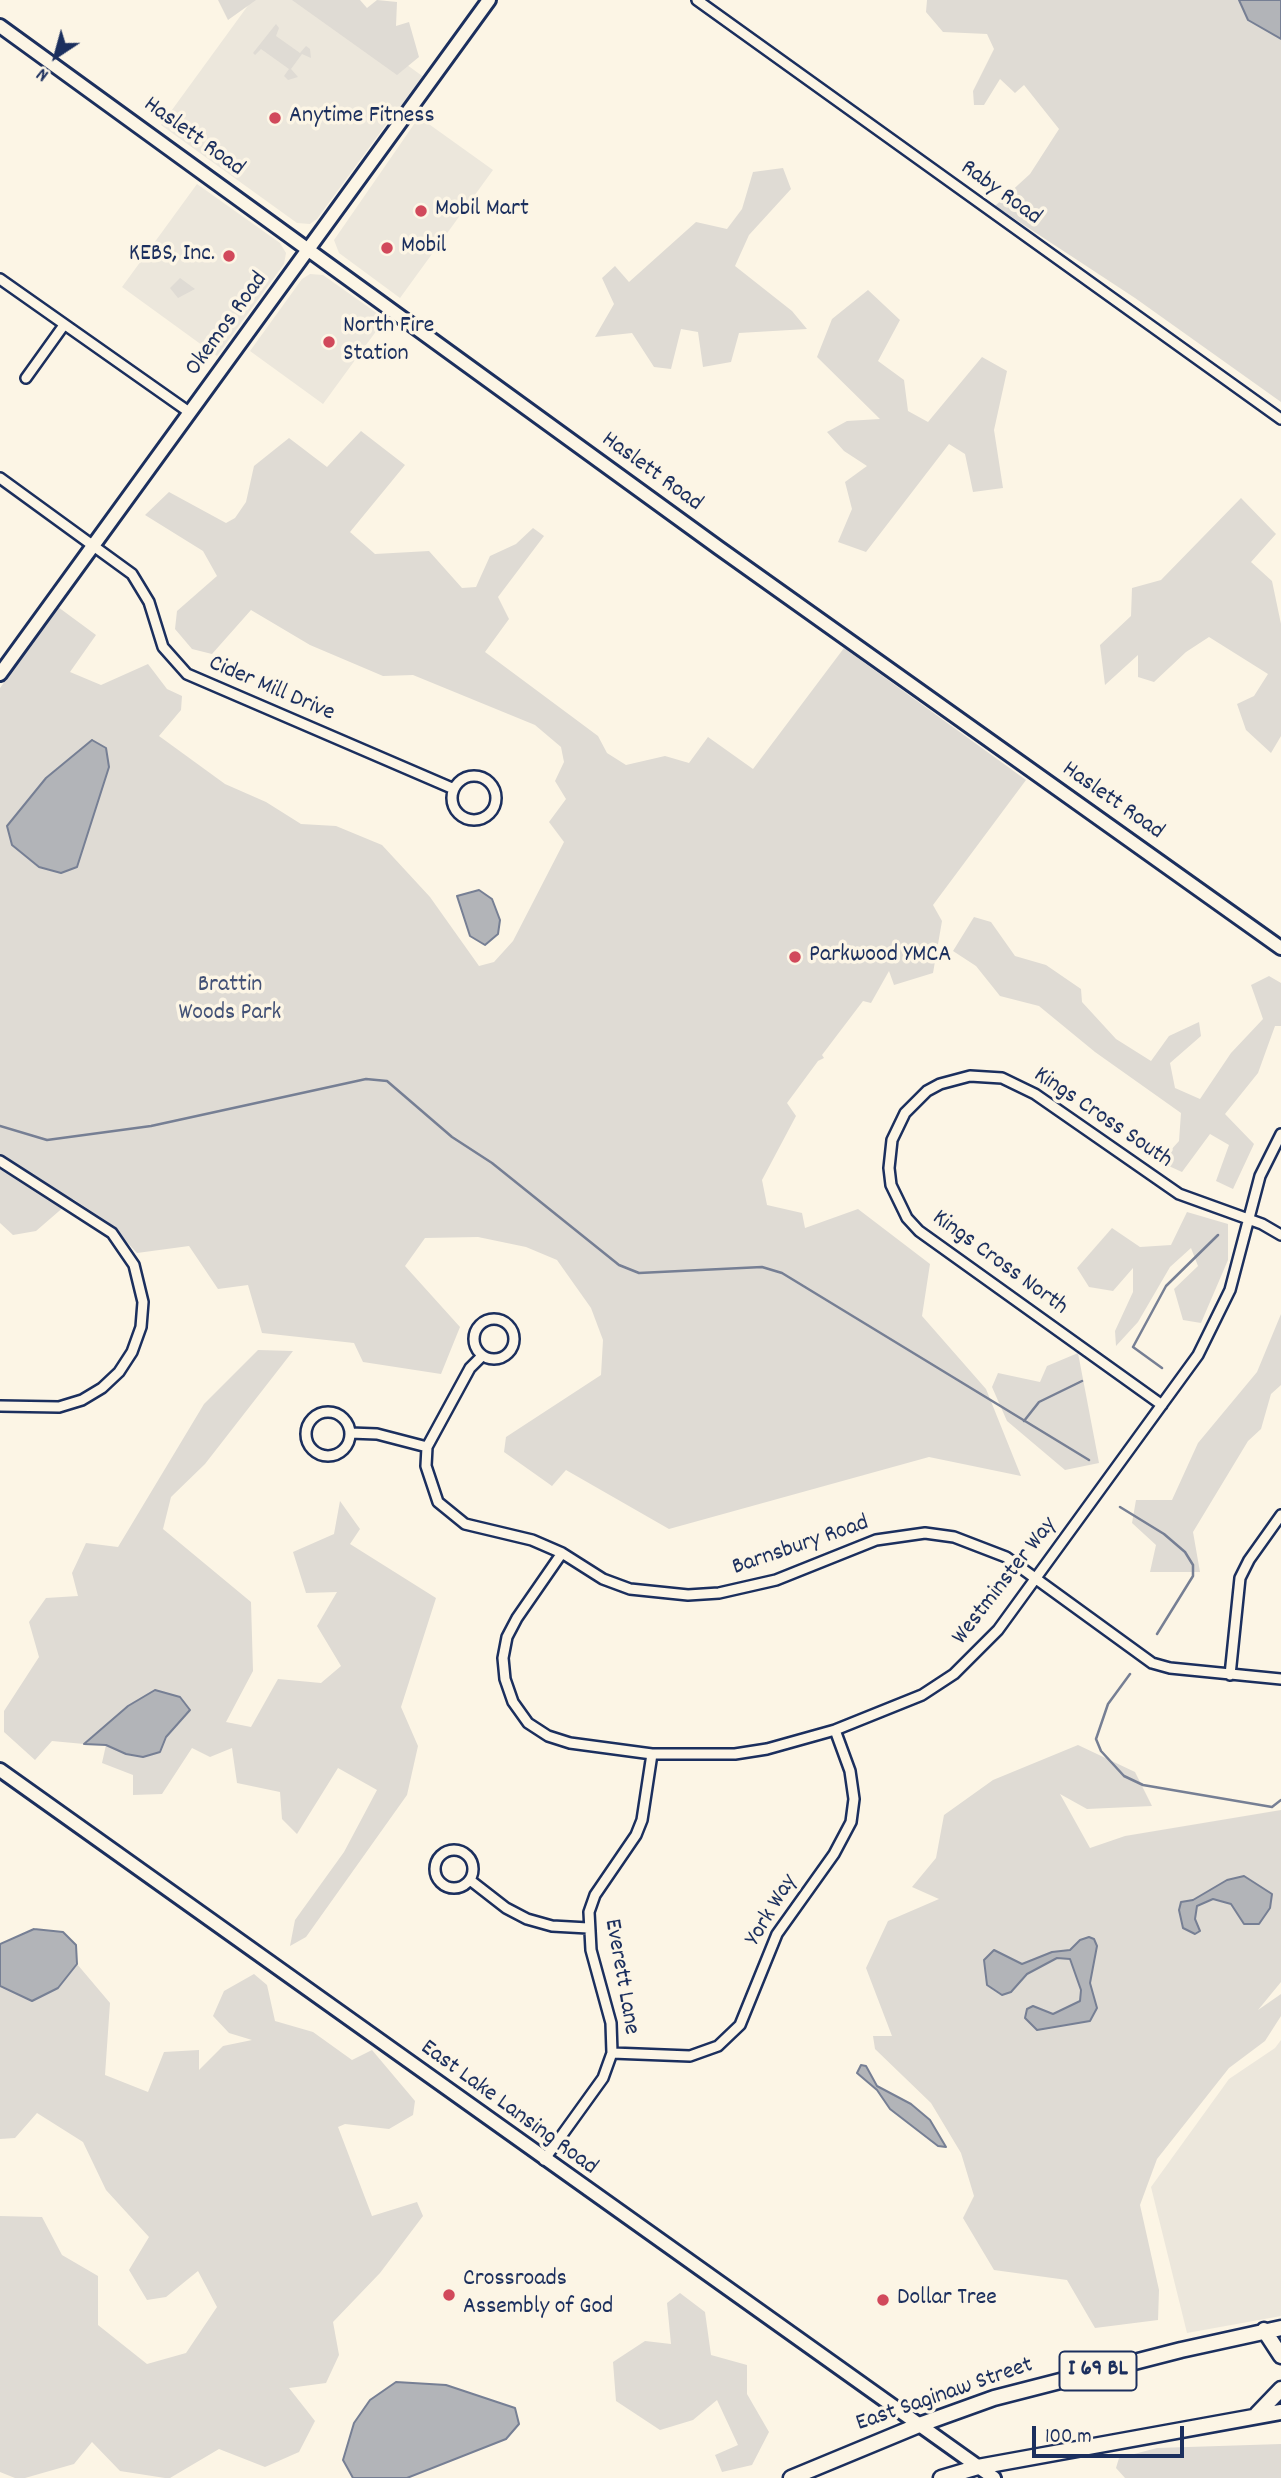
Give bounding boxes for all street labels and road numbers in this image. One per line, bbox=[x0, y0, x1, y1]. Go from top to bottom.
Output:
street label: Haslett Road bbox=[137, 92, 249, 184]
street label: Raby Road bbox=[954, 155, 1046, 233]
street label: Okemos Road bbox=[181, 267, 275, 383]
street label: Haslett Road bbox=[595, 427, 707, 519]
street label: Cider Mill Drive bbox=[204, 651, 338, 729]
street label: Haslett Road bbox=[1055, 756, 1169, 848]
street label: Kings Cross South bbox=[1027, 1062, 1177, 1176]
street label: Kings Cross North bbox=[925, 1205, 1073, 1323]
street label: Barnsbury Road bbox=[729, 1510, 873, 1584]
street label: Westminster Way bbox=[947, 1512, 1065, 1652]
street label: York Way bbox=[740, 1870, 806, 1952]
street label: Everett Lane bbox=[596, 1917, 644, 2037]
street label: East Lake Lansing Road bbox=[414, 2035, 602, 2183]
street label: East Saginaw Street bbox=[853, 2352, 1037, 2440]
road number: I 69 BL bbox=[1060, 2352, 1136, 2390]

